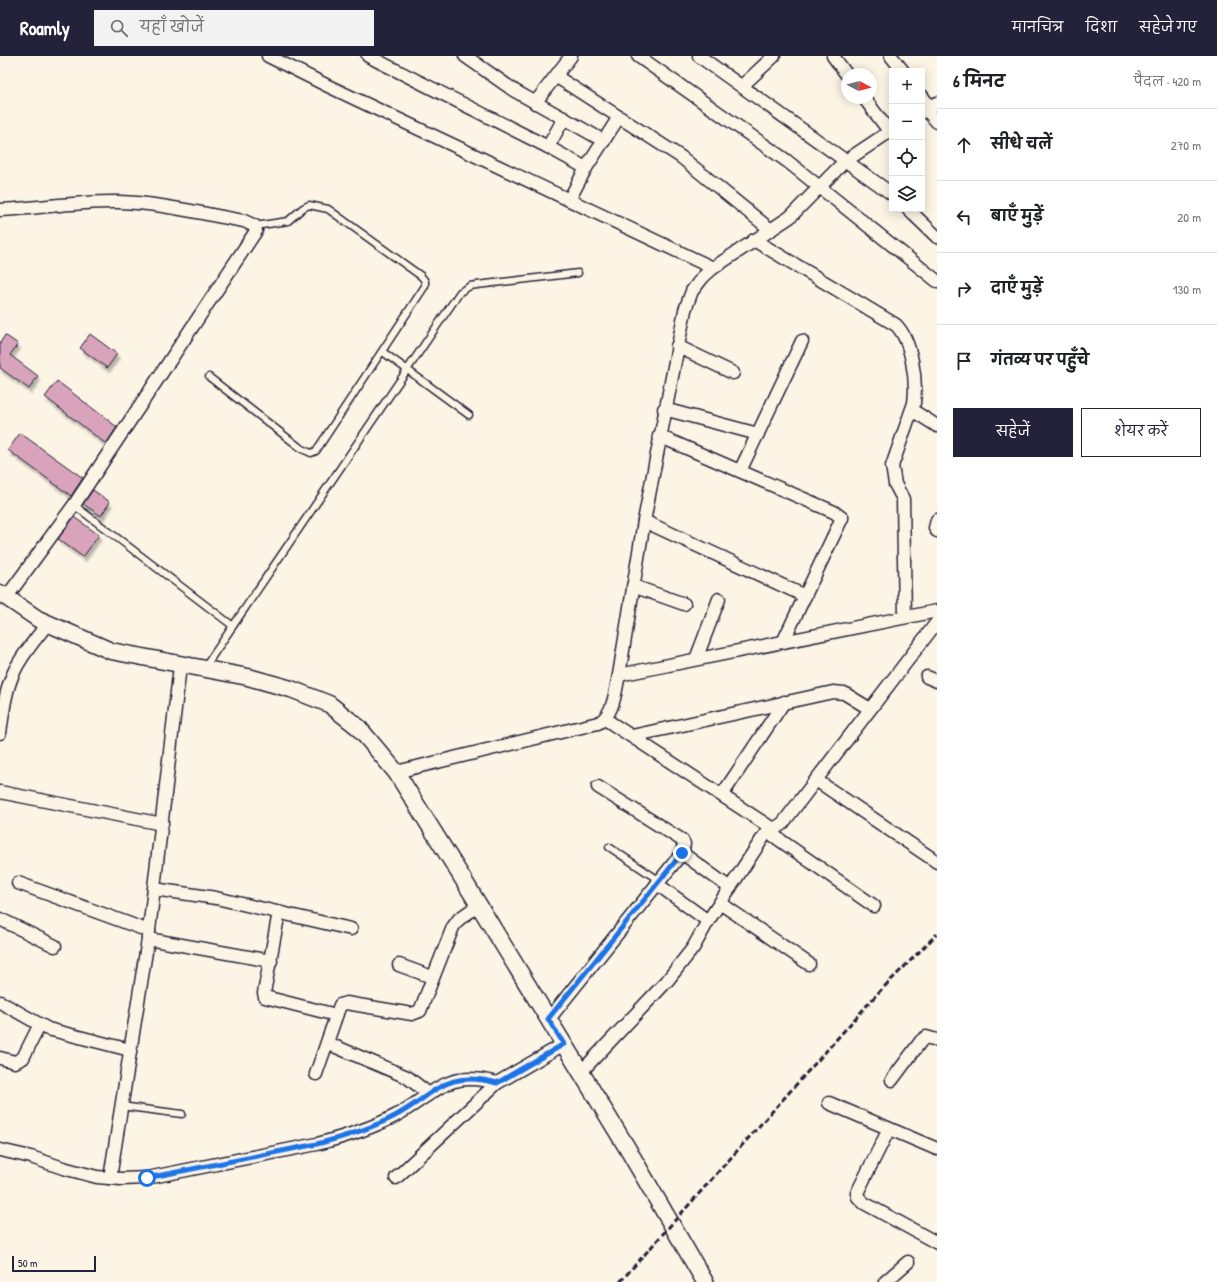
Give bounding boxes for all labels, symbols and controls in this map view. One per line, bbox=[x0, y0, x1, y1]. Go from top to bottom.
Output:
search box bbox=[94, 10, 374, 46]
text: Roamly bbox=[20, 15, 70, 41]
text: यहाँ खोजें bbox=[140, 16, 204, 37]
icon: search bbox=[108, 17, 130, 39]
text: मानचित्र bbox=[1012, 17, 1063, 36]
text: दिशा bbox=[1085, 17, 1117, 36]
text: सहेजे गए bbox=[1139, 17, 1197, 36]
north arrow bbox=[841, 68, 877, 104]
map controls bbox=[889, 68, 925, 212]
button: + bbox=[889, 68, 925, 104]
text: 6 मिनट bbox=[953, 69, 1005, 92]
text: पैदल · 420 m bbox=[1134, 72, 1201, 90]
button: − bbox=[889, 104, 925, 140]
text: सीधे चलें bbox=[991, 133, 1052, 154]
icon: ahead bbox=[953, 134, 975, 156]
text: 270 m bbox=[1171, 136, 1201, 154]
button: locate bbox=[889, 140, 925, 176]
button: layers bbox=[889, 176, 925, 212]
text: बाएँ मुड़ें bbox=[991, 205, 1043, 226]
icon: left bbox=[953, 206, 975, 228]
text: 20 m bbox=[1177, 208, 1201, 226]
text: दाएँ मुड़ें bbox=[991, 277, 1043, 298]
icon: right bbox=[953, 278, 975, 300]
text: 130 m bbox=[1173, 280, 1201, 298]
text: गंतव्य पर पहुँचे bbox=[991, 349, 1089, 370]
icon: arrive bbox=[953, 350, 975, 372]
button: सहेजें bbox=[953, 408, 1073, 457]
button: शेयर करें bbox=[1081, 408, 1201, 457]
route end bbox=[673, 844, 691, 862]
route start bbox=[138, 1169, 156, 1187]
scale bar bbox=[12, 1254, 96, 1273]
text: 50 m bbox=[18, 1256, 38, 1270]

